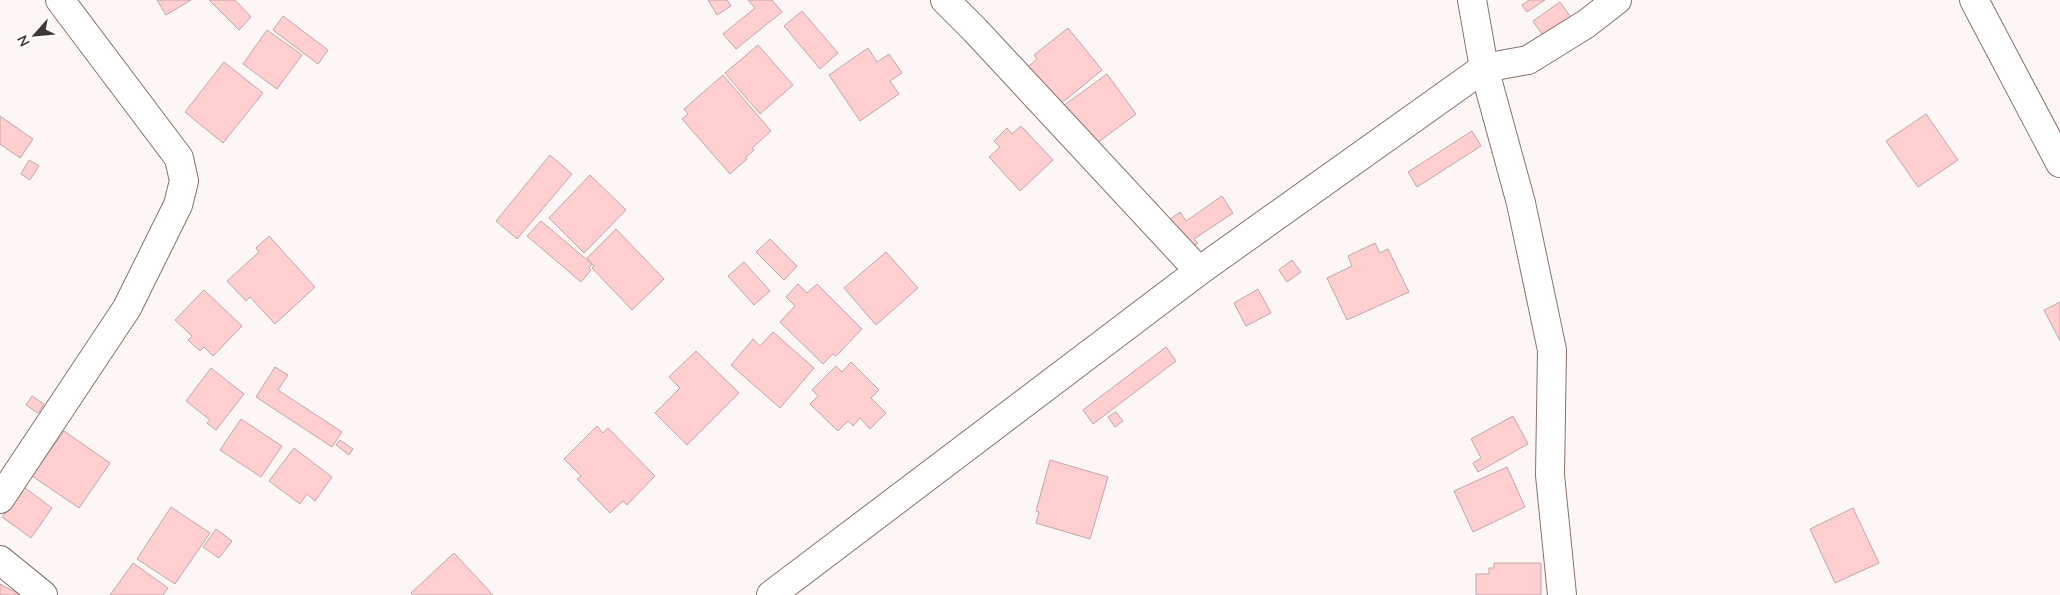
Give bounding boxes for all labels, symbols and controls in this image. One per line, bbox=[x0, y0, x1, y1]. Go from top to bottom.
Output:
north arrow bbox=[10, 10, 60, 60]
text: N bbox=[13, 32, 35, 50]

